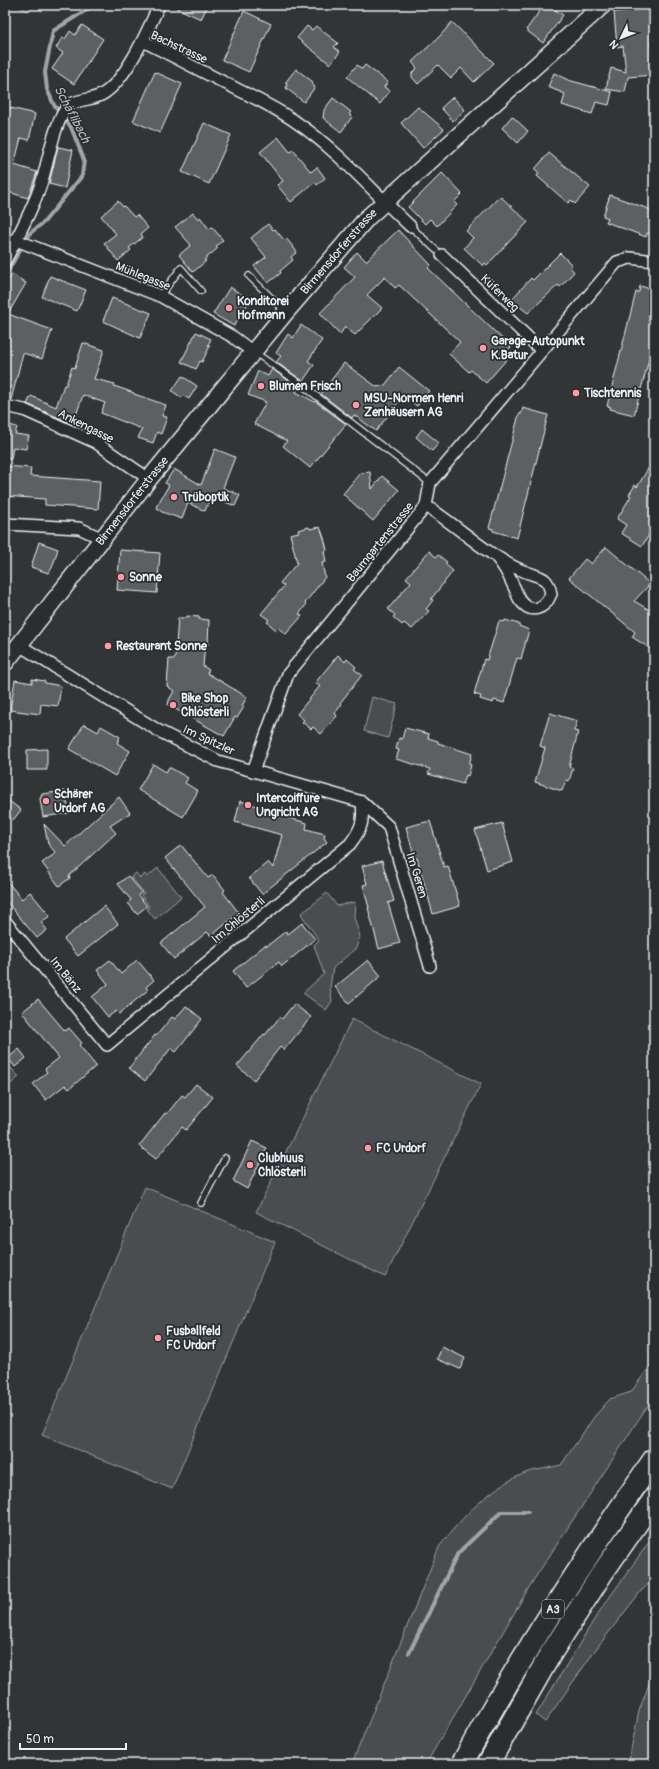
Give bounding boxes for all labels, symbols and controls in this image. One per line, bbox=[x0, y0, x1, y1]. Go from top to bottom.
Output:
north arrow bbox=[601, 18, 641, 58]
street label: Bachstrasse bbox=[148, 28, 210, 67]
text: N bbox=[606, 37, 621, 52]
water label: Schäflibach bbox=[50, 83, 94, 147]
street label: Birmensdorferstrasse bbox=[298, 206, 380, 298]
street label: Mühlegasse bbox=[113, 259, 172, 294]
street label: Küferweg bbox=[477, 271, 522, 315]
place label: Konditorei Hofmann bbox=[237, 294, 289, 323]
marker: Konditorei Hofmann bbox=[224, 303, 234, 313]
place label: Garage-Autopunkt K.Batur bbox=[491, 334, 586, 363]
marker: Garage-Autopunkt K.Batur bbox=[478, 343, 488, 353]
place label: Blumen Frisch bbox=[269, 379, 341, 394]
marker: Blumen Frisch bbox=[256, 381, 266, 391]
place label: Tischtennis bbox=[583, 386, 642, 401]
marker: Tischtennis bbox=[571, 388, 581, 398]
place label: MSU-Normen Henri Zenhäusern AG bbox=[364, 391, 463, 420]
marker: MSU-Normen Henri Zenhäusern AG bbox=[351, 400, 361, 410]
street label: Ankengasse bbox=[55, 406, 116, 447]
street label: Birmensdorferstrasse bbox=[93, 454, 172, 549]
place label: Trüboptik bbox=[181, 490, 230, 505]
marker: Trüboptik bbox=[169, 492, 179, 502]
street label: Baumgartenstrasse bbox=[344, 499, 417, 585]
place label: Sonne bbox=[129, 570, 163, 585]
marker: Sonne bbox=[116, 572, 126, 582]
place label: Restaurant Sonne bbox=[116, 639, 208, 654]
marker: Restaurant Sonne bbox=[103, 641, 113, 651]
place label: Bike Shop Chlösterli bbox=[181, 691, 229, 720]
marker: Bike Shop Chlösterli bbox=[168, 700, 178, 710]
street label: Im Spitzler bbox=[180, 722, 238, 759]
place label: Schärer Urdorf AG bbox=[54, 787, 106, 816]
place label: Intercoiffure Ungricht AG bbox=[256, 791, 321, 820]
marker: Schärer Urdorf AG bbox=[41, 796, 51, 806]
marker: Intercoiffure Ungricht AG bbox=[243, 800, 253, 810]
street label: Im Geren bbox=[402, 850, 431, 900]
street label: Im Chlösterli bbox=[209, 894, 268, 947]
street label: Im Bänz bbox=[47, 954, 85, 996]
place label: FC Urdorf bbox=[376, 1141, 427, 1156]
marker: FC Urdorf bbox=[363, 1143, 373, 1153]
place label: Clubhuus Chlösterli bbox=[258, 1151, 306, 1180]
marker: Clubhuus Chlösterli bbox=[245, 1160, 255, 1170]
place label: Fusballfeld FC Urdorf bbox=[166, 1324, 221, 1353]
marker: Fusballfeld FC Urdorf bbox=[153, 1333, 163, 1343]
road number: A3 bbox=[542, 1600, 564, 1618]
scale bar bbox=[20, 1725, 126, 1751]
text: 50 m bbox=[26, 1732, 54, 1747]

